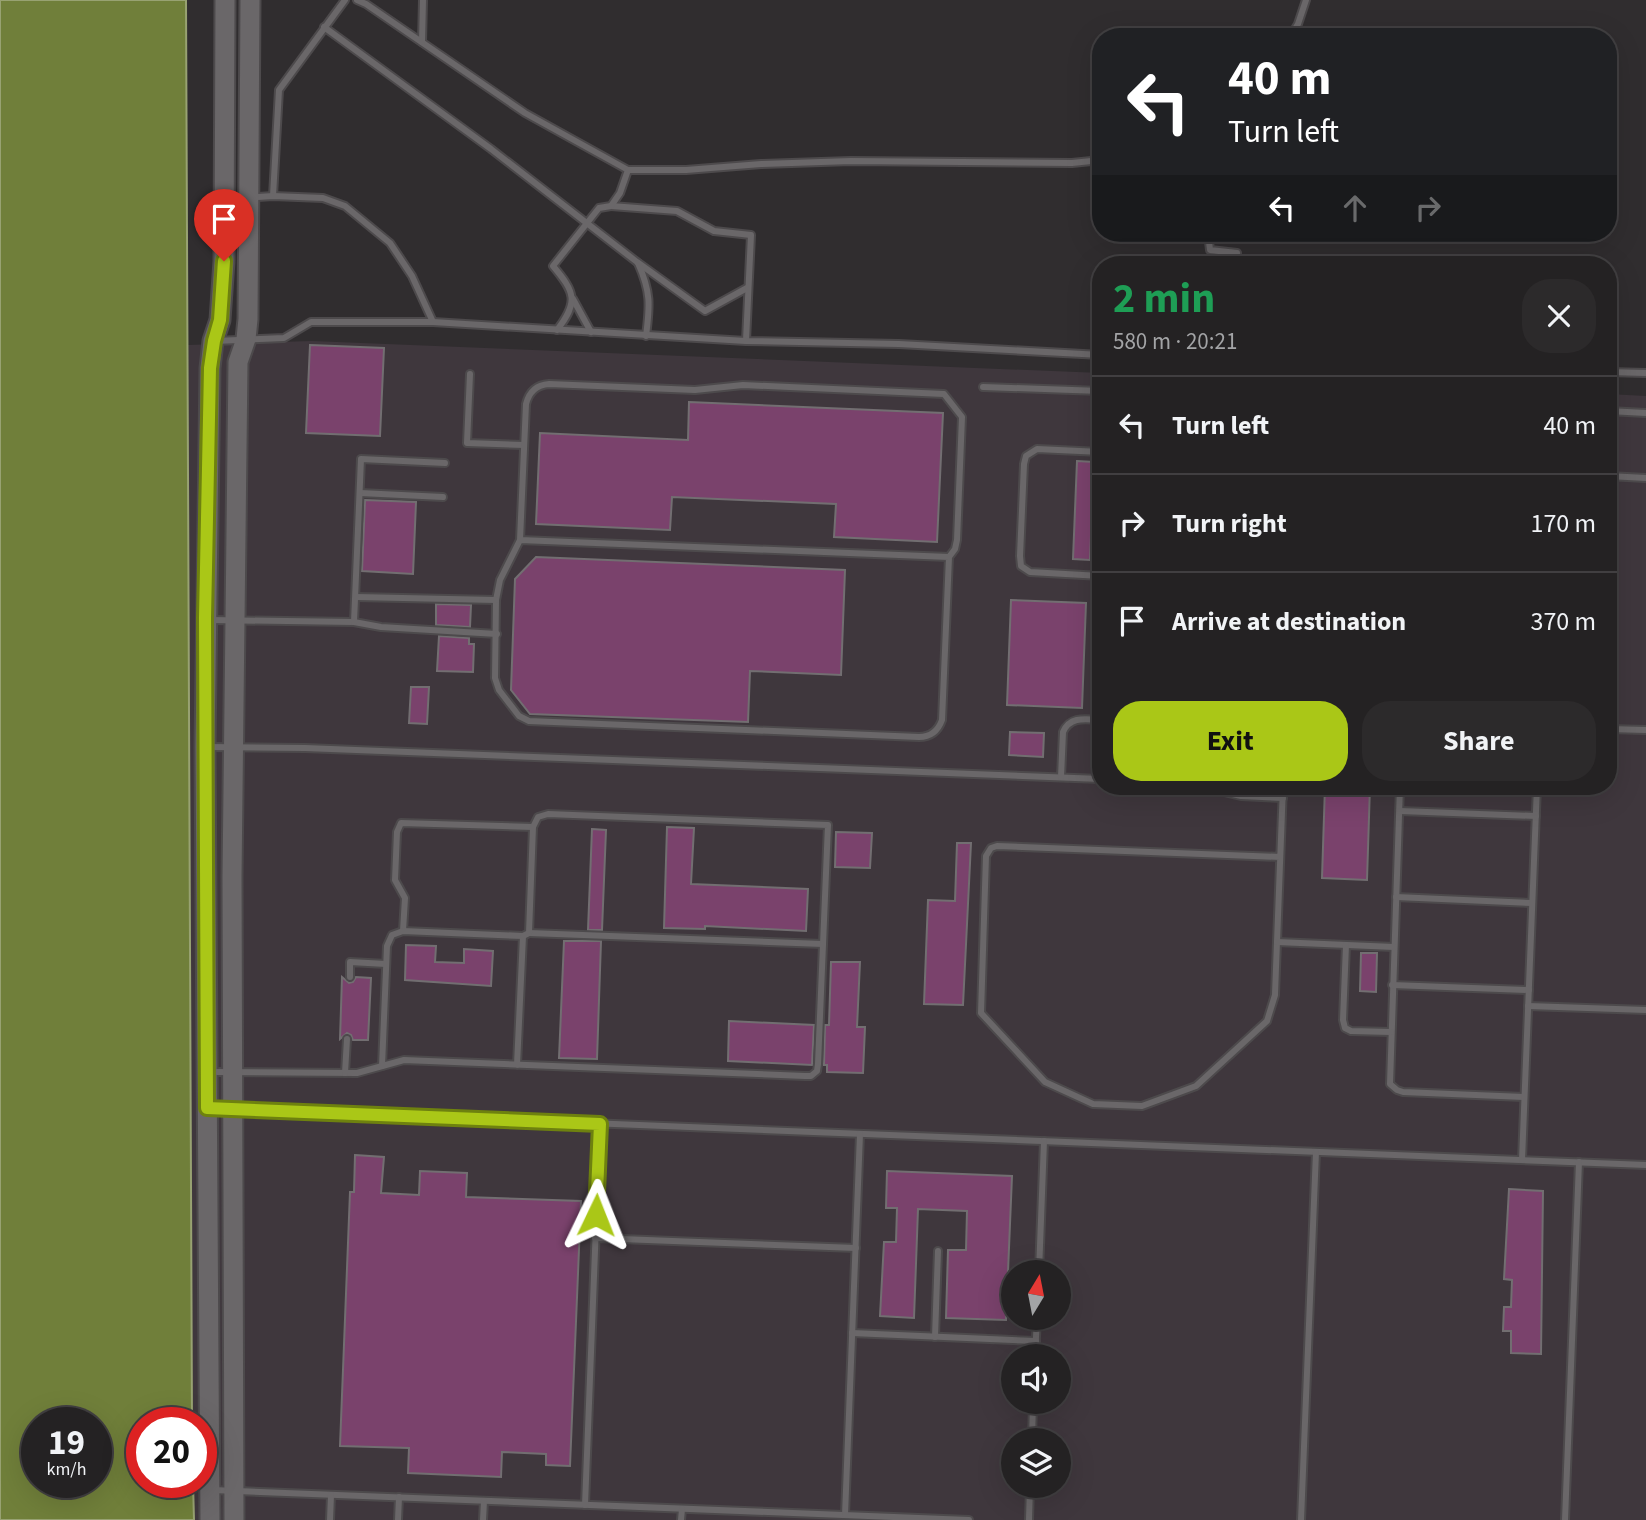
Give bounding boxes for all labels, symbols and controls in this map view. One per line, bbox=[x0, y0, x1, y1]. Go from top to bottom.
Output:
text: 40 m bbox=[1228, 44, 1332, 114]
icon: left bbox=[1113, 56, 1204, 147]
text: Turn left bbox=[1228, 109, 1339, 155]
pin bbox=[194, 189, 254, 261]
icon: left bbox=[1263, 189, 1301, 227]
icon: ahead bbox=[1336, 189, 1374, 227]
icon: right bbox=[1409, 189, 1447, 227]
icon: arrive bbox=[205, 200, 243, 238]
text: 2 min bbox=[1113, 269, 1215, 329]
button: close bbox=[1522, 279, 1596, 353]
text: 580 m · 20:21 bbox=[1113, 325, 1237, 358]
icon: left bbox=[1113, 406, 1151, 444]
text: Turn left bbox=[1172, 407, 1269, 444]
text: 40 m bbox=[1543, 407, 1596, 444]
icon: right bbox=[1113, 504, 1151, 542]
text: Turn right bbox=[1172, 505, 1287, 542]
text: 170 m bbox=[1530, 505, 1596, 542]
icon: arrive bbox=[1113, 602, 1151, 640]
text: Arrive at destination bbox=[1172, 603, 1406, 640]
text: 370 m bbox=[1530, 603, 1596, 640]
button: Exit bbox=[1113, 701, 1348, 781]
button: Share bbox=[1362, 701, 1596, 781]
position arrow bbox=[559, 1178, 633, 1252]
north arrow bbox=[1001, 1260, 1071, 1330]
map controls bbox=[1001, 1260, 1071, 1498]
button: sound bbox=[1001, 1344, 1071, 1414]
speed limit sign: 20 bbox=[126, 1407, 217, 1498]
text: 19 bbox=[48, 1418, 85, 1468]
button: layers bbox=[1001, 1428, 1071, 1498]
text: km/h bbox=[47, 1457, 86, 1482]

